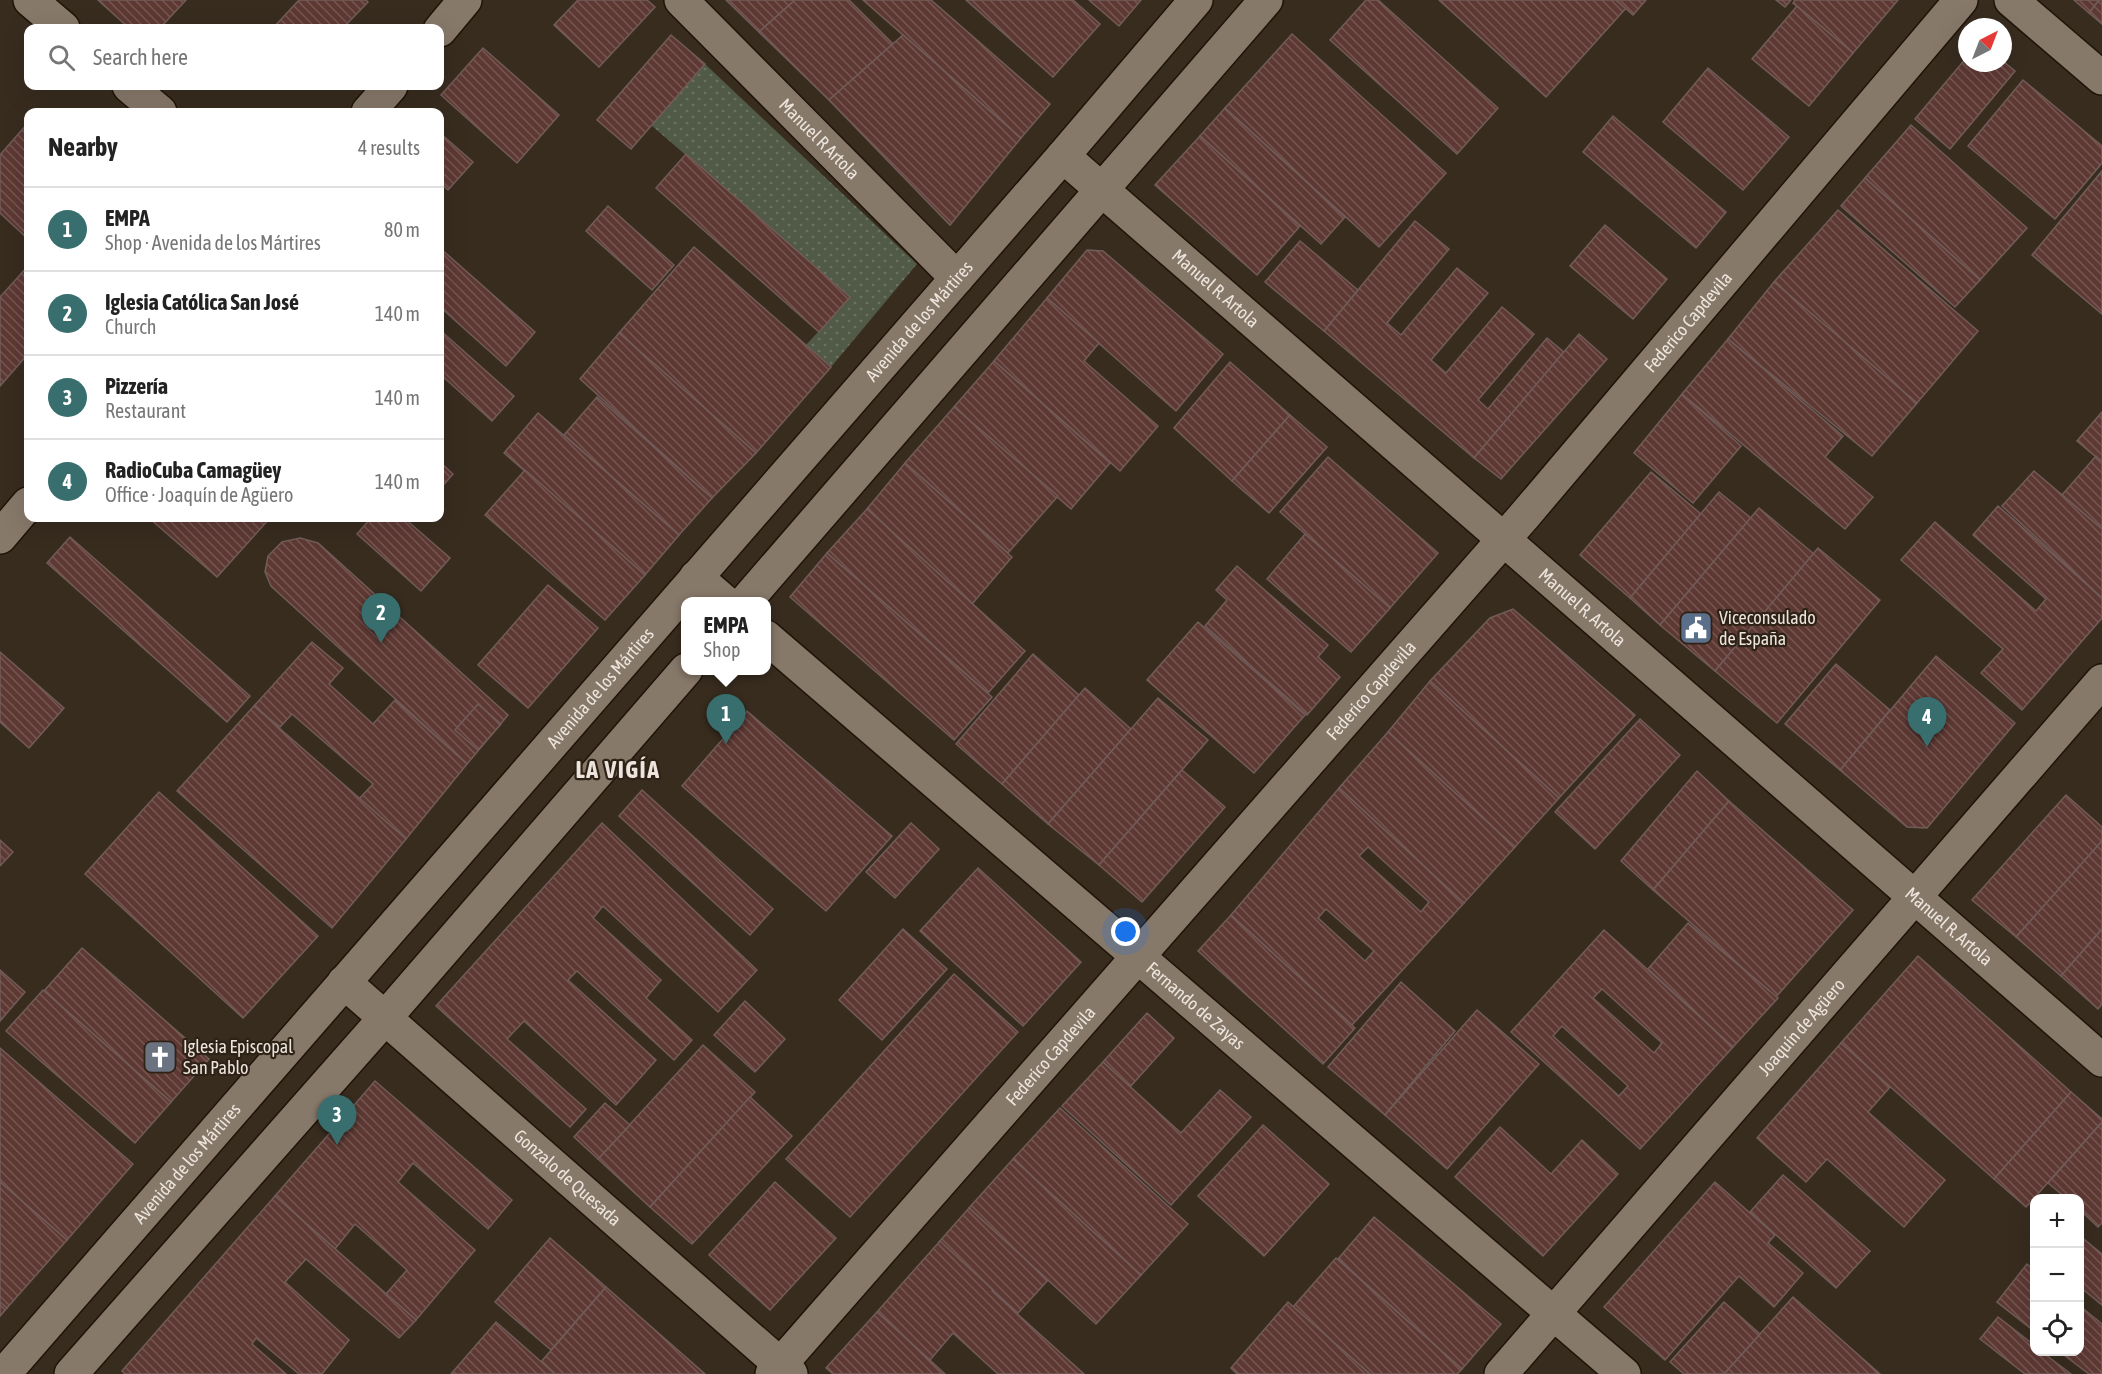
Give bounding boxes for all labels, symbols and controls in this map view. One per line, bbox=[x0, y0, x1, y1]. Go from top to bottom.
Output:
north arrow bbox=[1958, 18, 2012, 72]
search box bbox=[24, 24, 444, 90]
icon: search bbox=[45, 41, 78, 74]
text: Search here bbox=[93, 44, 188, 70]
street label: Manuel R Artola bbox=[775, 94, 864, 184]
text: Nearby bbox=[48, 132, 118, 162]
text: 4 results bbox=[358, 136, 420, 159]
text: EMPA bbox=[105, 205, 150, 231]
text: 1 bbox=[63, 218, 72, 241]
text: 80 m bbox=[384, 218, 420, 241]
text: Shop · Avenida de los Mártires bbox=[105, 231, 321, 254]
street label: Manuel R. Artola bbox=[1168, 245, 1264, 332]
street label: Avenida de los Mártires bbox=[861, 257, 977, 385]
street label: Federico Capdevila bbox=[1639, 267, 1736, 376]
text: Iglesia Católica San José bbox=[105, 289, 299, 315]
text: 2 bbox=[63, 302, 72, 325]
text: 140 m bbox=[375, 302, 420, 325]
text: Church bbox=[105, 315, 156, 338]
text: Pizzería bbox=[105, 373, 168, 399]
text: 3 bbox=[63, 386, 72, 409]
text: 140 m bbox=[375, 386, 420, 409]
text: Restaurant bbox=[105, 399, 186, 422]
text: RadioCuba Camagüey bbox=[105, 457, 281, 483]
text: 4 bbox=[63, 470, 72, 493]
text: 140 m bbox=[375, 470, 420, 493]
text: Office · Joaquín de Agüero bbox=[105, 483, 293, 506]
street label: Manuel R. Artola bbox=[1535, 564, 1630, 651]
pin: 2 bbox=[362, 594, 400, 643]
popup bbox=[681, 597, 771, 675]
place label: Viceconsulado de España bbox=[1719, 607, 1816, 649]
public building icon: Viceconsulado de España bbox=[1678, 610, 1714, 646]
text: EMPA bbox=[704, 612, 748, 638]
street label: Avenida de los Mártires bbox=[542, 623, 658, 752]
street label: Federico Capdevila bbox=[1322, 636, 1420, 744]
text: Shop bbox=[704, 638, 741, 661]
pin: 1 bbox=[706, 694, 746, 744]
pin: 4 bbox=[1908, 698, 1946, 747]
district label: LA VIGÍA bbox=[576, 756, 660, 783]
street label: Manuel R. Artola bbox=[1901, 883, 1997, 970]
your location bbox=[1111, 917, 1140, 946]
street label: Fernando de Zayas bbox=[1142, 957, 1249, 1054]
street label: Joaquín de Agüero bbox=[1754, 974, 1849, 1080]
street label: Federico Capdevila bbox=[1001, 1002, 1100, 1110]
place label: Iglesia Episcopal San Pablo bbox=[183, 1036, 293, 1078]
church icon: Iglesia Episcopal San Pablo bbox=[142, 1039, 178, 1075]
pin: 3 bbox=[318, 1096, 356, 1145]
street label: Avenida de los Mártires bbox=[129, 1099, 245, 1228]
street label: Gonzalo de Quesada bbox=[510, 1125, 625, 1230]
map controls bbox=[2030, 1194, 2084, 1356]
button: + bbox=[2030, 1194, 2084, 1248]
button: − bbox=[2030, 1248, 2084, 1302]
button: locate bbox=[2030, 1302, 2084, 1356]

